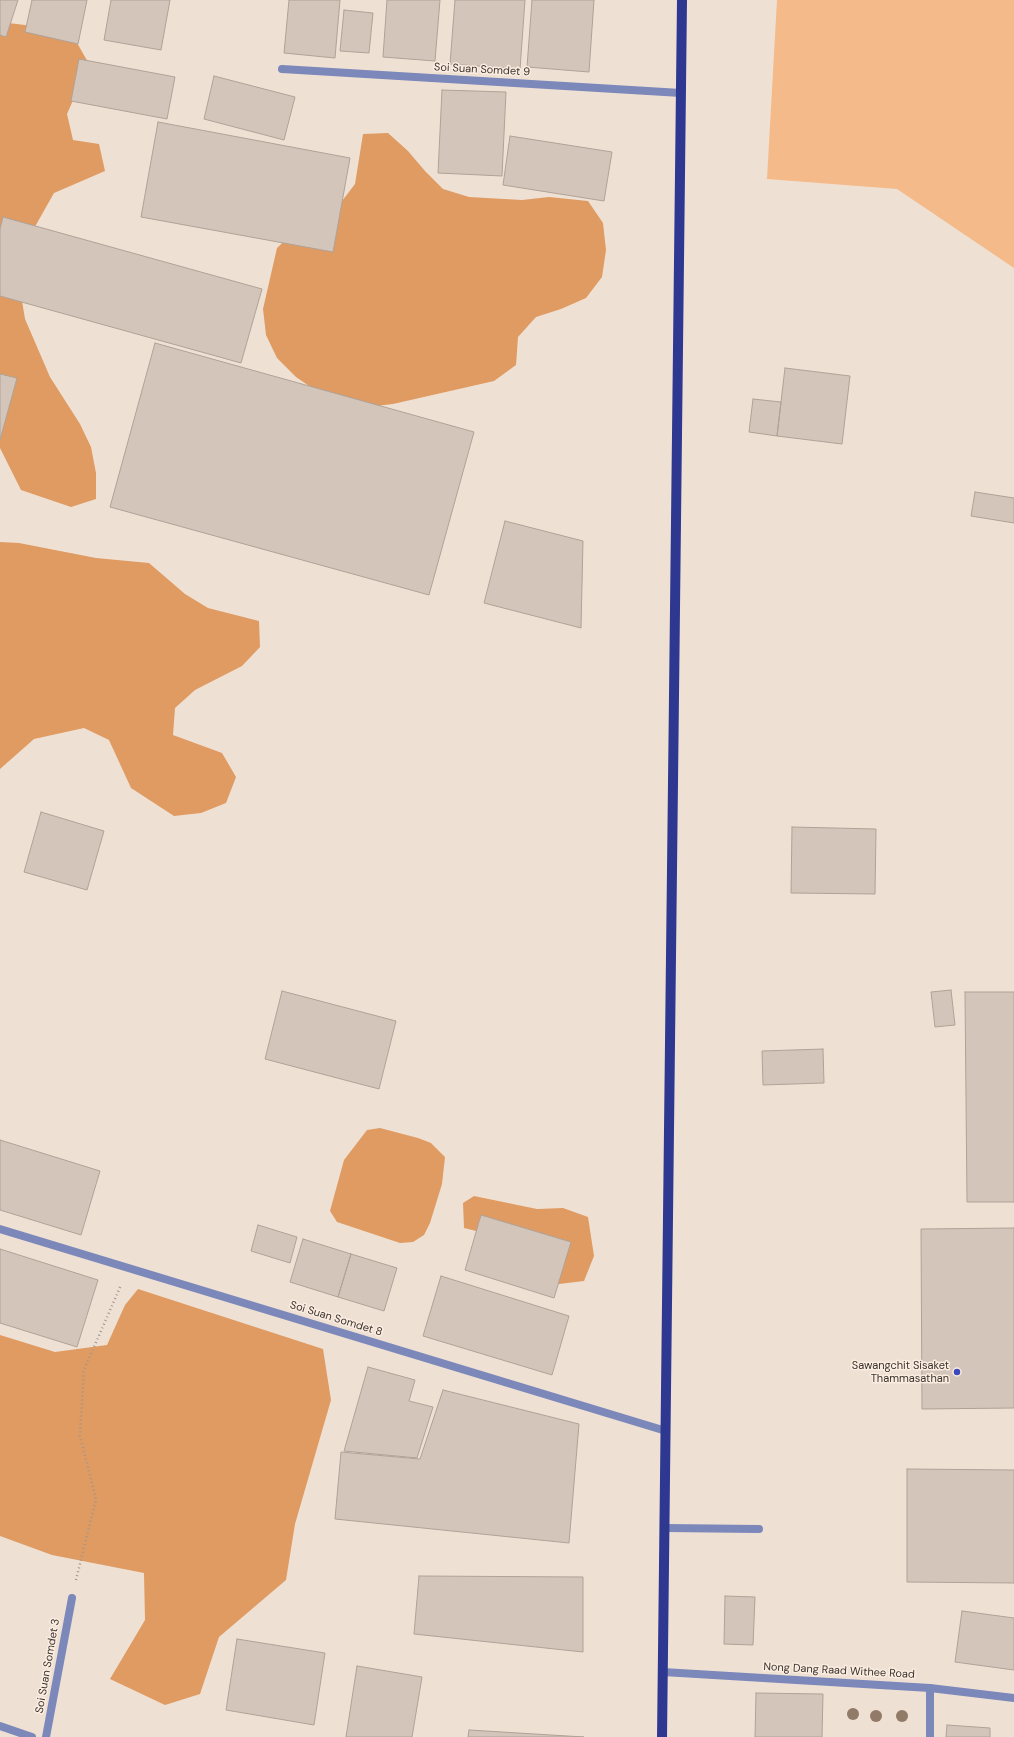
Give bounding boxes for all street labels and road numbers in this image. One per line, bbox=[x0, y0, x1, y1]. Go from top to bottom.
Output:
street label: Soi Suan Somdet 9 bbox=[434, 61, 530, 79]
street label: Soi Suan Somdet 8 bbox=[288, 1299, 384, 1339]
street label: Soi Suan Somdet 3 bbox=[33, 1618, 63, 1714]
street label: Nong Dang Raad Withee Road bbox=[763, 1660, 915, 1682]

